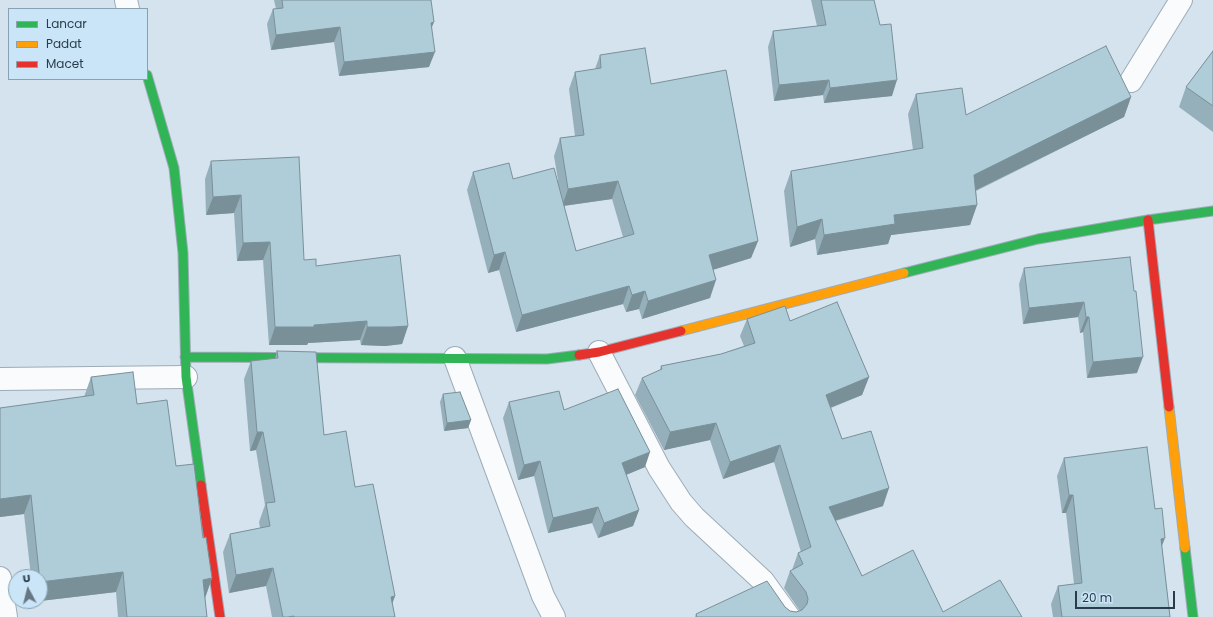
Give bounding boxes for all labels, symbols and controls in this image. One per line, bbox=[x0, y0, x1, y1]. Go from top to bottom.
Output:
legend bbox=[8, 8, 148, 80]
text: Lancar bbox=[46, 15, 87, 32]
text: Padat bbox=[46, 35, 82, 52]
text: Macet bbox=[46, 55, 84, 72]
north arrow bbox=[8, 569, 48, 609]
text: U bbox=[22, 570, 31, 586]
scale bar bbox=[1077, 583, 1177, 609]
text: 20 m bbox=[1082, 589, 1112, 606]

